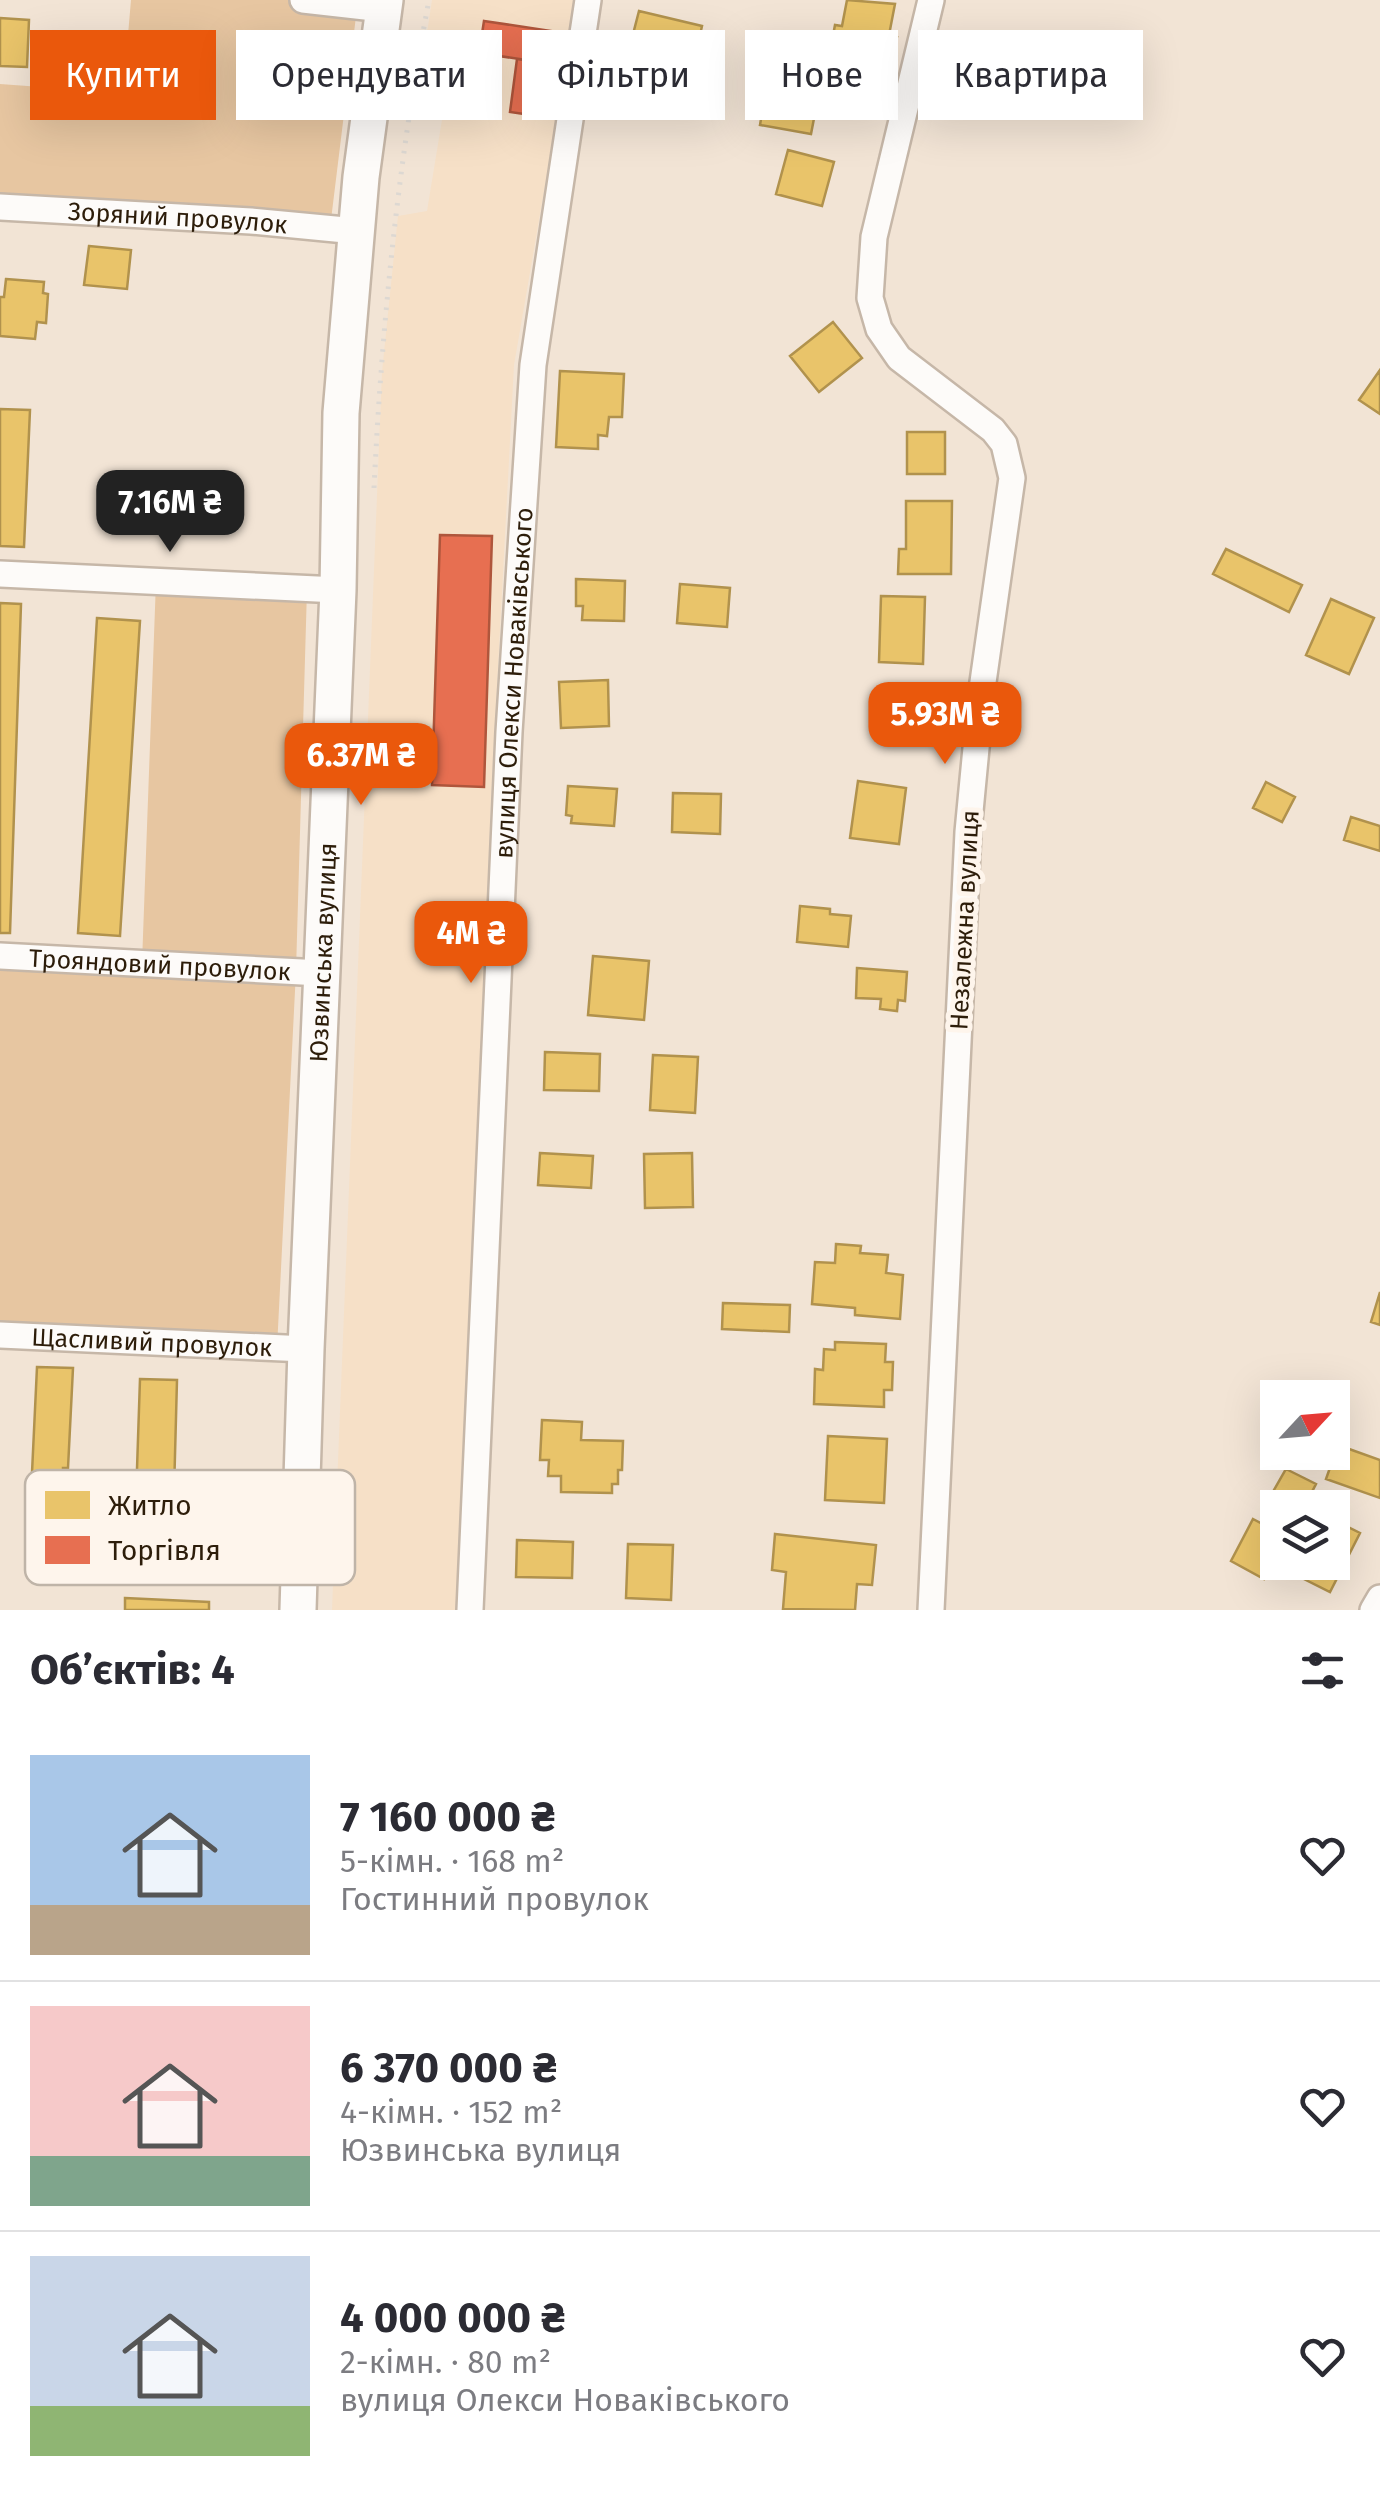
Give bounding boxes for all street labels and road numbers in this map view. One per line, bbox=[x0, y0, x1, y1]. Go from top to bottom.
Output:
street label: Зоряний провулок bbox=[67, 197, 289, 240]
street label: вулиця Олекси Новаківського bbox=[489, 506, 540, 859]
street label: Незалежна вулиця bbox=[944, 809, 986, 1031]
street label: Юзвинська вулиця bbox=[304, 842, 343, 1063]
street label: Трояндовий провулок bbox=[28, 944, 291, 987]
street label: Щасливий провулок bbox=[31, 1322, 273, 1363]

